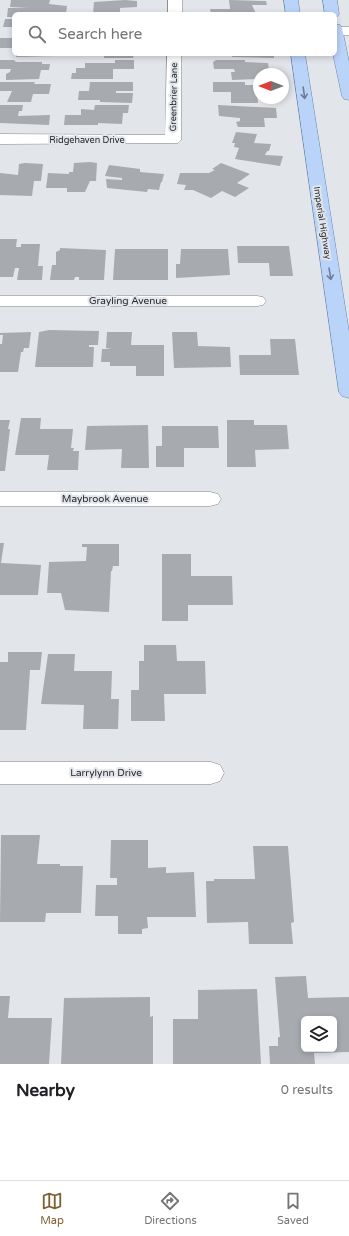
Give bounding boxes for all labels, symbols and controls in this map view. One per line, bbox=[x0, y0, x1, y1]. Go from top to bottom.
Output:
search box bbox=[12, 12, 337, 56]
icon: search bbox=[26, 23, 48, 45]
text: Search here bbox=[58, 25, 142, 43]
street label: Greenbrier Lane bbox=[168, 62, 180, 132]
north arrow bbox=[253, 68, 289, 104]
one-way arrow bbox=[300, 86, 308, 99]
street label: Ridgehaven Drive bbox=[49, 135, 125, 146]
street label: Imperial Highway bbox=[311, 186, 333, 260]
one-way arrow bbox=[326, 267, 334, 280]
street label: Grayling Avenue bbox=[89, 295, 167, 307]
street label: Maybrook Avenue bbox=[62, 493, 149, 505]
street label: Larrylynn Drive bbox=[70, 767, 142, 779]
map controls bbox=[301, 1016, 337, 1052]
button: layers bbox=[301, 1016, 337, 1052]
text: Nearby bbox=[16, 1080, 75, 1101]
text: 0 results bbox=[281, 1082, 333, 1098]
tab: Map bbox=[40, 1190, 64, 1227]
tab: Directions bbox=[144, 1190, 197, 1227]
tab: Saved bbox=[277, 1190, 309, 1227]

